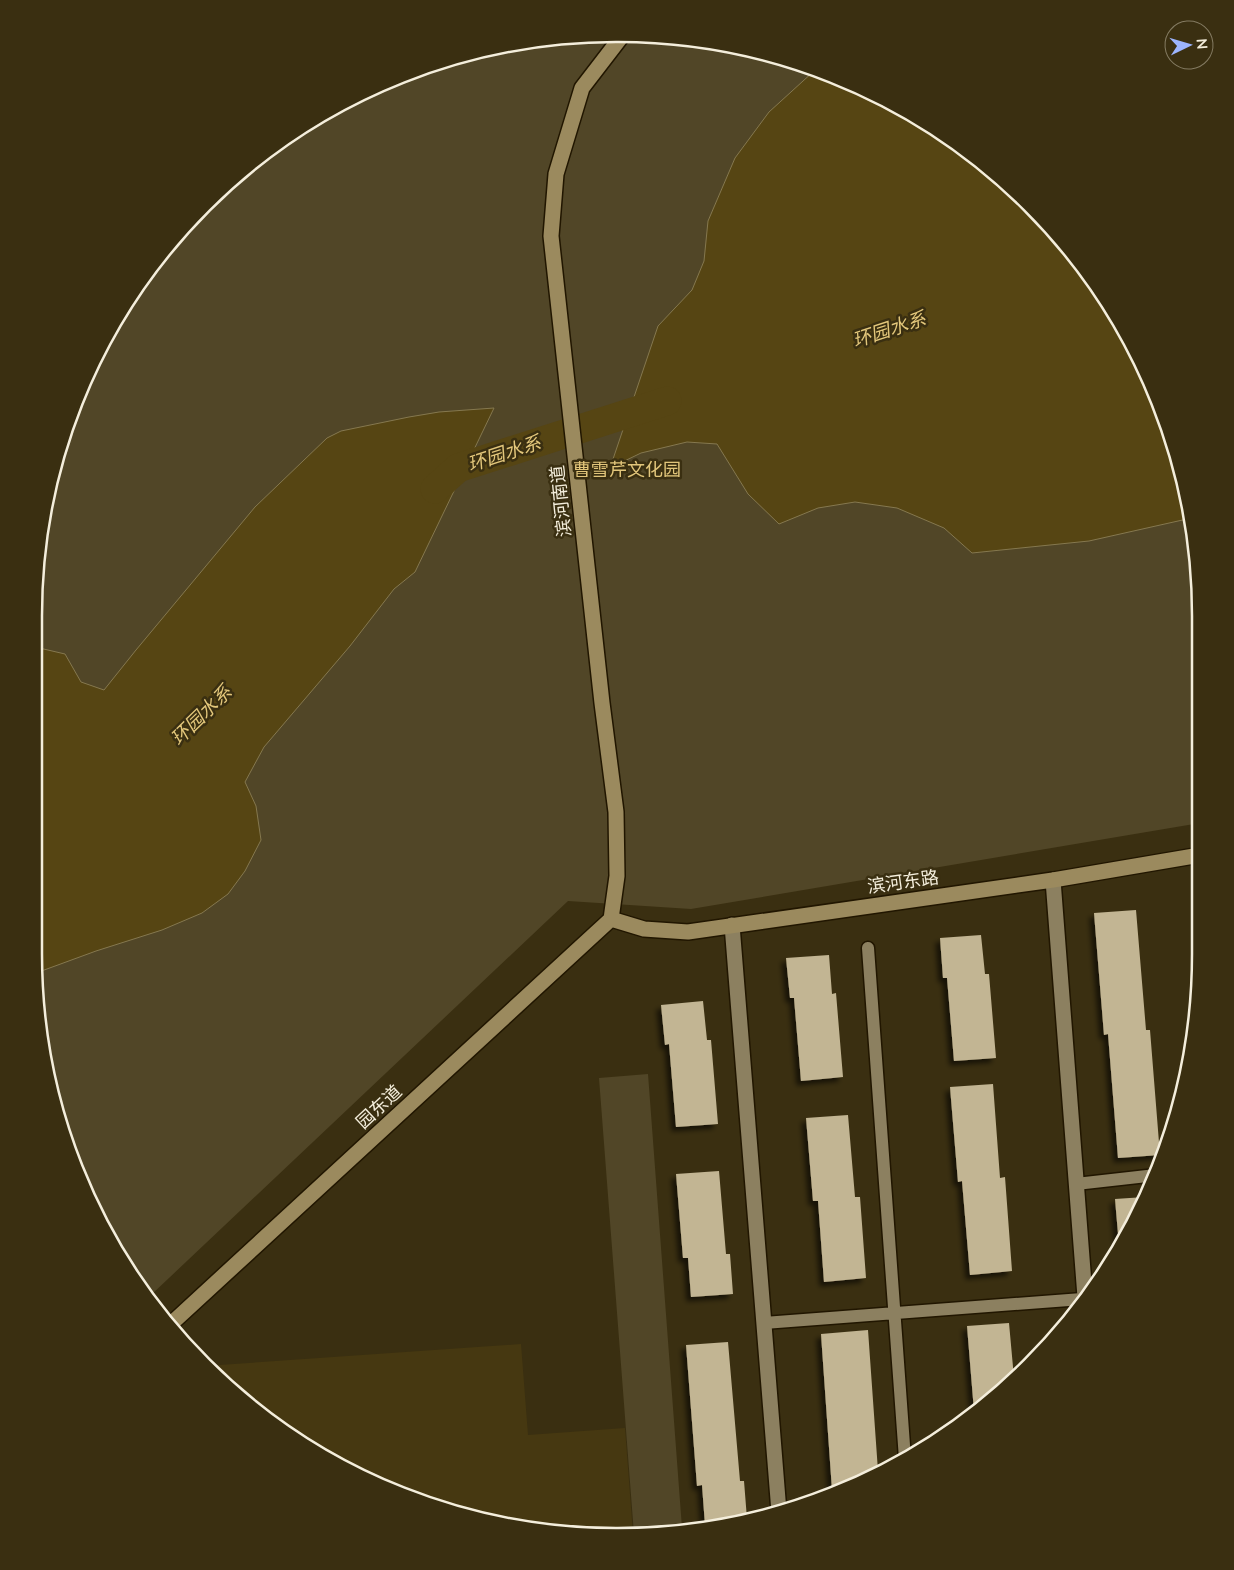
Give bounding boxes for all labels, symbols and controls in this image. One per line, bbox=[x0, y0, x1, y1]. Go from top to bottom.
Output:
north arrow bbox=[1164, 20, 1214, 70]
text: N bbox=[1194, 38, 1211, 50]
water label: 环园水系 bbox=[849, 306, 929, 351]
water label: 环园水系 bbox=[464, 430, 544, 475]
park label: 曹雪芹文化园 bbox=[573, 458, 681, 480]
street label: 滨河南道 bbox=[545, 464, 575, 538]
water label: 环园水系 bbox=[165, 679, 237, 749]
street label: 滨河东路 bbox=[866, 865, 940, 897]
street label: 园东道 bbox=[351, 1080, 406, 1133]

